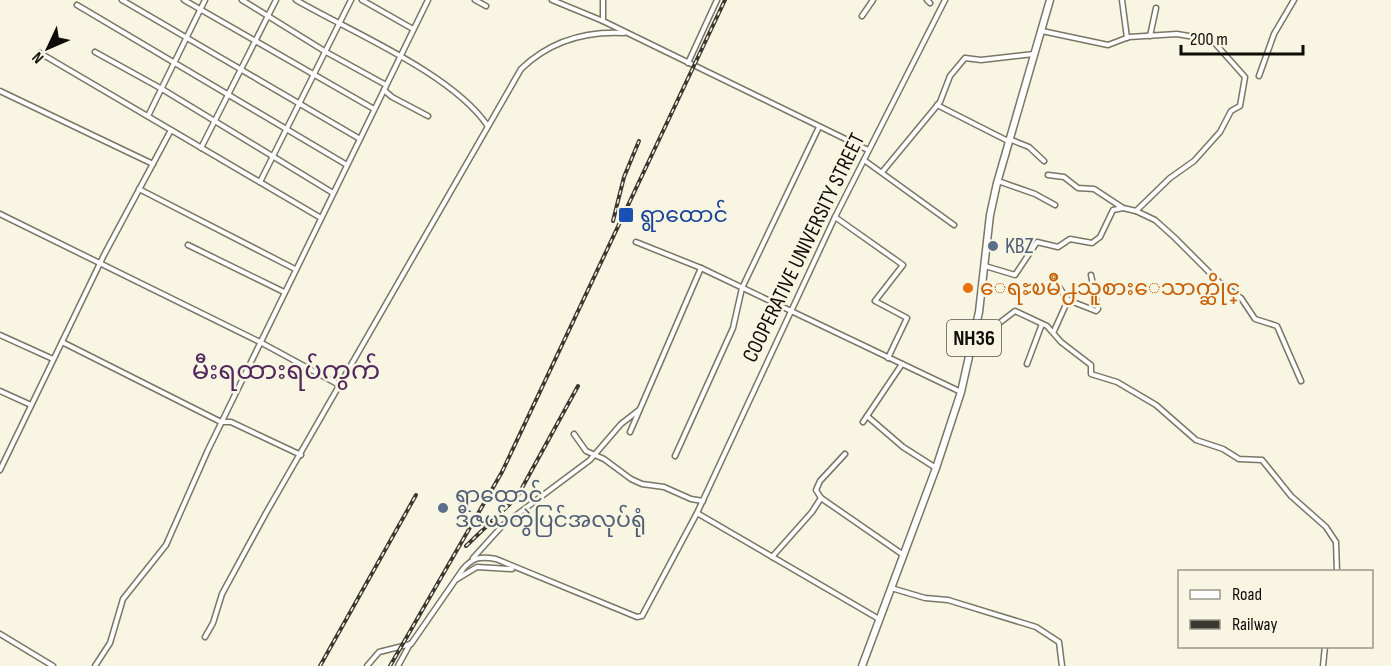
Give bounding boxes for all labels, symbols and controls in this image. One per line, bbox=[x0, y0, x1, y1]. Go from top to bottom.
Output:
north arrow bbox=[18, 18, 78, 78]
scale bar bbox=[1181, 18, 1302, 56]
text: 200 m bbox=[1190, 29, 1228, 50]
text: N bbox=[28, 48, 48, 67]
street label: COOPERATIVE UNIVERSITY STREET bbox=[737, 129, 871, 367]
place label: ရွာထောင် bbox=[640, 199, 728, 232]
marker: ရွာထောင် bbox=[617, 206, 635, 224]
place label: KBZ bbox=[1005, 233, 1034, 260]
marker: KBZ bbox=[986, 239, 1000, 253]
place label: ေရႊၿမိဳ႕သူစားေသာက္ဆိုင္ bbox=[980, 272, 1240, 305]
marker: ေရႊၿမိဳ႕သူစားေသာက္ဆိုင္ bbox=[961, 281, 975, 295]
road number: NH36 bbox=[947, 320, 1001, 356]
district label: မီးရထားရပ်ကွက် bbox=[192, 353, 380, 391]
place label: ရွာထောင် ဒီဇယ်တွဲပြင်အလုပ်ရုံ bbox=[455, 479, 646, 537]
marker: ရွာထောင် ဒီဇယ်တွဲပြင်အလုပ်ရုံ bbox=[436, 501, 450, 515]
legend bbox=[1178, 570, 1373, 648]
text: Road bbox=[1232, 584, 1262, 605]
text: Railway bbox=[1232, 614, 1277, 635]

